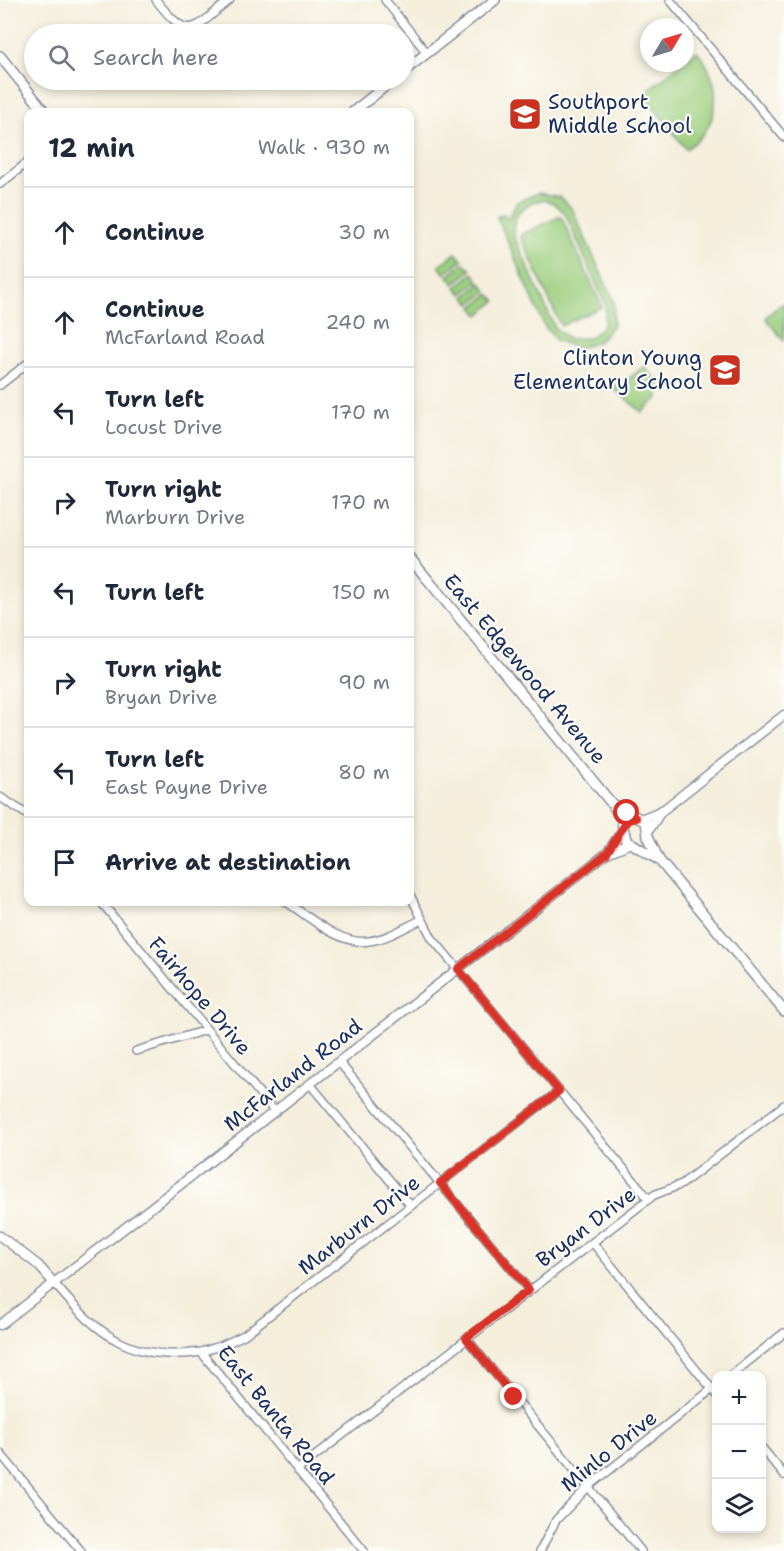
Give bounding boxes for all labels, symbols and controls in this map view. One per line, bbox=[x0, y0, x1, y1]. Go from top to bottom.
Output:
north arrow bbox=[640, 18, 694, 72]
search box bbox=[24, 24, 414, 90]
icon: search bbox=[45, 41, 78, 74]
text: Search here bbox=[93, 43, 219, 72]
place label: Southport Middle School bbox=[548, 88, 692, 140]
school or university icon: Southport Middle School bbox=[507, 96, 543, 132]
text: 12 min bbox=[48, 130, 135, 165]
text: Walk · 930 m bbox=[258, 134, 390, 160]
icon: ahead bbox=[48, 216, 81, 249]
text: Continue bbox=[105, 218, 205, 247]
text: 30 m bbox=[338, 219, 390, 245]
text: Continue bbox=[105, 295, 205, 324]
icon: ahead bbox=[48, 306, 81, 339]
text: 240 m bbox=[325, 309, 390, 335]
text: McFarland Road bbox=[105, 324, 265, 350]
place label: Clinton Young Elementary School bbox=[513, 344, 703, 396]
school or university icon: Clinton Young Elementary School bbox=[707, 352, 743, 388]
text: Turn left bbox=[105, 385, 204, 414]
icon: left bbox=[48, 396, 81, 429]
text: 170 m bbox=[331, 399, 390, 425]
text: Locust Drive bbox=[105, 414, 223, 440]
text: Turn right bbox=[105, 475, 222, 504]
icon: right bbox=[48, 486, 81, 519]
text: 170 m bbox=[331, 489, 390, 515]
text: Marburn Drive bbox=[105, 504, 245, 530]
street label: East Edgewood Avenue bbox=[437, 568, 613, 770]
icon: left bbox=[48, 576, 81, 609]
text: Turn left bbox=[105, 578, 204, 607]
text: 150 m bbox=[332, 579, 390, 605]
text: Turn right bbox=[105, 655, 222, 684]
icon: right bbox=[48, 666, 81, 699]
text: 90 m bbox=[338, 669, 390, 695]
text: Bryan Drive bbox=[105, 684, 218, 710]
text: Turn left bbox=[105, 745, 204, 774]
icon: left bbox=[48, 756, 81, 789]
text: 80 m bbox=[338, 759, 390, 785]
text: East Payne Drive bbox=[105, 774, 268, 800]
route start bbox=[613, 799, 639, 825]
icon: arrive bbox=[48, 846, 81, 879]
text: Arrive at destination bbox=[105, 848, 351, 877]
street label: Fairhope Drive bbox=[142, 931, 258, 1061]
street label: McFarland Road bbox=[218, 1012, 368, 1138]
street label: Marburn Drive bbox=[292, 1169, 426, 1281]
street label: Bryan Drive bbox=[530, 1180, 642, 1274]
street label: East Banta Road bbox=[211, 1340, 341, 1490]
map controls bbox=[712, 1371, 766, 1533]
button: + bbox=[712, 1371, 766, 1425]
route end bbox=[500, 1383, 526, 1409]
street label: Minlo Drive bbox=[555, 1404, 663, 1498]
button: − bbox=[712, 1425, 766, 1479]
button: layers bbox=[712, 1479, 766, 1533]

